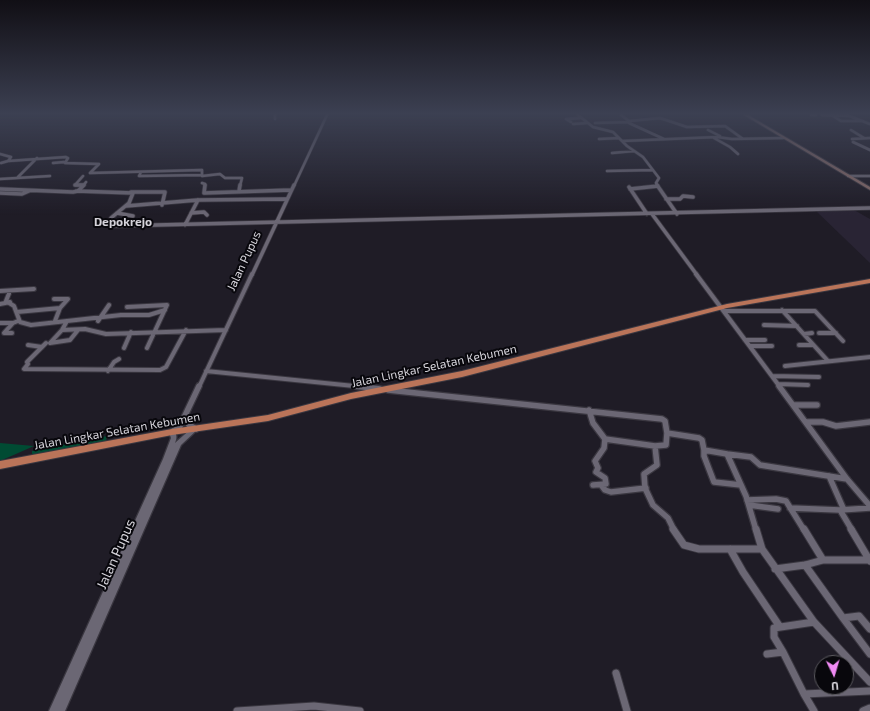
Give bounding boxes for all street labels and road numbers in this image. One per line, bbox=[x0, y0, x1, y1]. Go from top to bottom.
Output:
street label: Jalan Pupus bbox=[224, 229, 264, 293]
street label: Jalan Lingkar Selatan Kebumen bbox=[350, 341, 518, 391]
street label: Jalan Lingkar Selatan Kebumen bbox=[33, 409, 201, 453]
street label: Jalan Pupus bbox=[93, 516, 139, 592]

